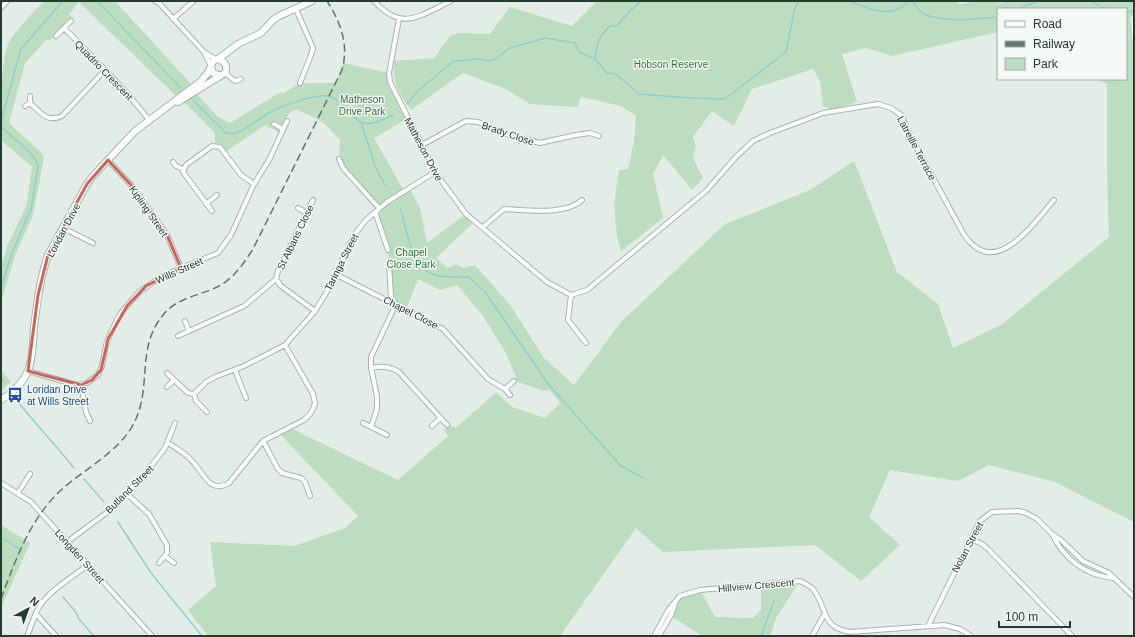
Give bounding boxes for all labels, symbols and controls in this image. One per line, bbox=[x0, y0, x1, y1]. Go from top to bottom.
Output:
legend bbox=[997, 8, 1127, 80]
text: Road bbox=[1033, 17, 1062, 31]
text: Railway bbox=[1033, 37, 1075, 51]
street label: Quadrio Crescent bbox=[72, 38, 135, 103]
text: Park bbox=[1033, 57, 1059, 71]
park label: Hobson Reserve bbox=[634, 59, 709, 70]
park label: Matheson Drive Park bbox=[339, 94, 386, 117]
street label: Latreille Terrace bbox=[895, 114, 938, 183]
street label: Matheson Drive bbox=[402, 116, 445, 183]
street label: Brady Close bbox=[480, 119, 536, 148]
street label: Kipling Street bbox=[127, 184, 170, 239]
street label: Loridan Drive bbox=[45, 201, 82, 259]
street label: St Albans Close bbox=[275, 203, 316, 271]
street label: Taringa Street bbox=[322, 232, 361, 292]
park label: Chapel Close Park bbox=[387, 247, 436, 270]
street label: Wills Street bbox=[154, 255, 205, 286]
street label: Chapel Close bbox=[382, 294, 440, 331]
place label: Loridan Drive at Wills Street bbox=[27, 384, 89, 407]
bus stop icon: Loridan Drive at Wills Street bbox=[6, 386, 24, 404]
street label: Butland Street bbox=[103, 463, 156, 516]
street label: Nolan Street bbox=[950, 520, 985, 574]
street label: Longden Street bbox=[53, 527, 107, 586]
street label: Hillview Crescent bbox=[717, 577, 795, 594]
north arrow bbox=[8, 589, 48, 629]
text: N bbox=[28, 594, 42, 609]
scale bar bbox=[999, 603, 1070, 629]
text: 100 m bbox=[1005, 610, 1038, 624]

